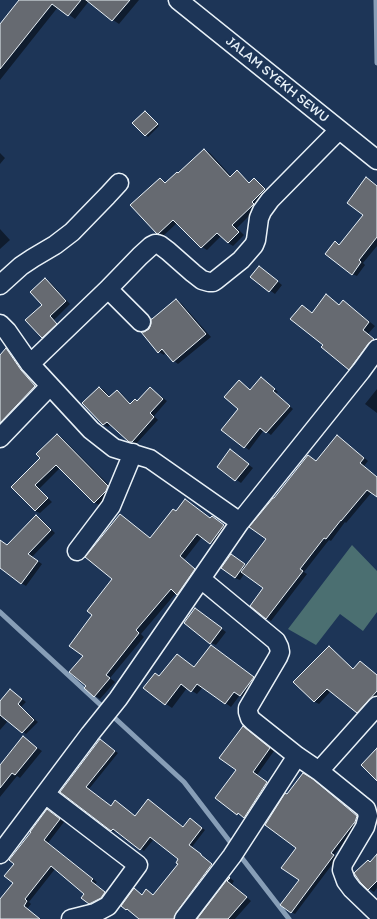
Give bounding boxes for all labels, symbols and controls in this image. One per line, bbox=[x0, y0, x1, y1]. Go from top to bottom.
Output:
street label: JALAM SYEKH SEWU bbox=[222, 33, 332, 127]

